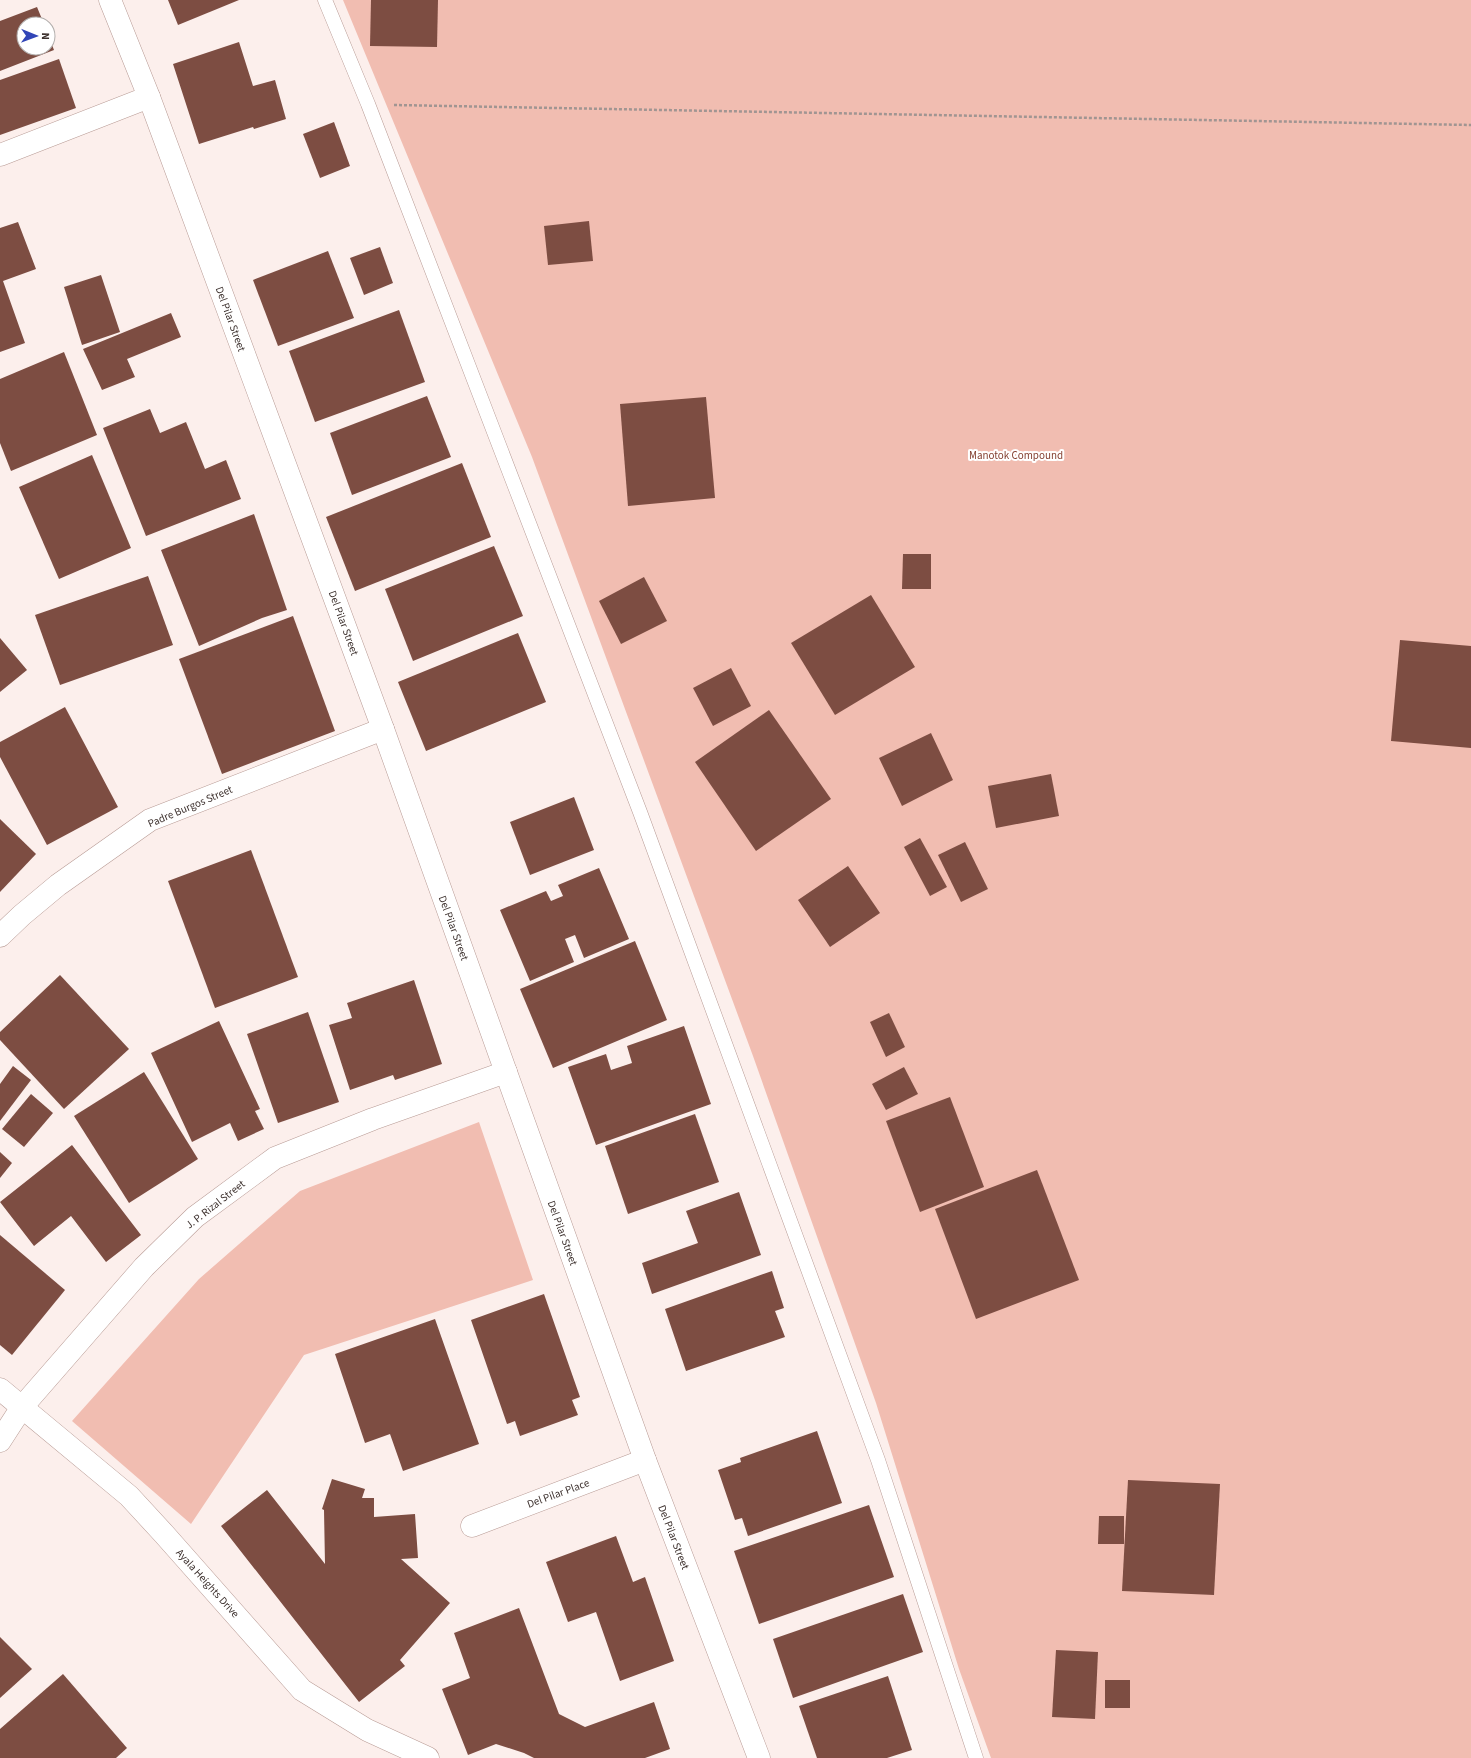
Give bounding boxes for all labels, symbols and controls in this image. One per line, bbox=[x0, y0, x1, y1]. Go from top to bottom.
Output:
north arrow bbox=[16, 16, 56, 56]
text: N bbox=[38, 32, 53, 40]
street label: Del Pilar Street bbox=[212, 285, 249, 354]
park label: Manotok Compound bbox=[969, 448, 1063, 463]
street label: Del Pilar Street bbox=[325, 589, 362, 658]
street label: Padre Burgos Street bbox=[146, 782, 235, 831]
street label: Del Pilar Street bbox=[435, 894, 472, 963]
street label: J. P. Rizal Street bbox=[183, 1176, 248, 1232]
street label: Del Pilar Street bbox=[544, 1199, 581, 1268]
street label: Del Pilar Place bbox=[525, 1475, 592, 1512]
street label: Del Pilar Street bbox=[654, 1503, 693, 1572]
street label: Ayala Heights Drive bbox=[173, 1546, 243, 1621]

